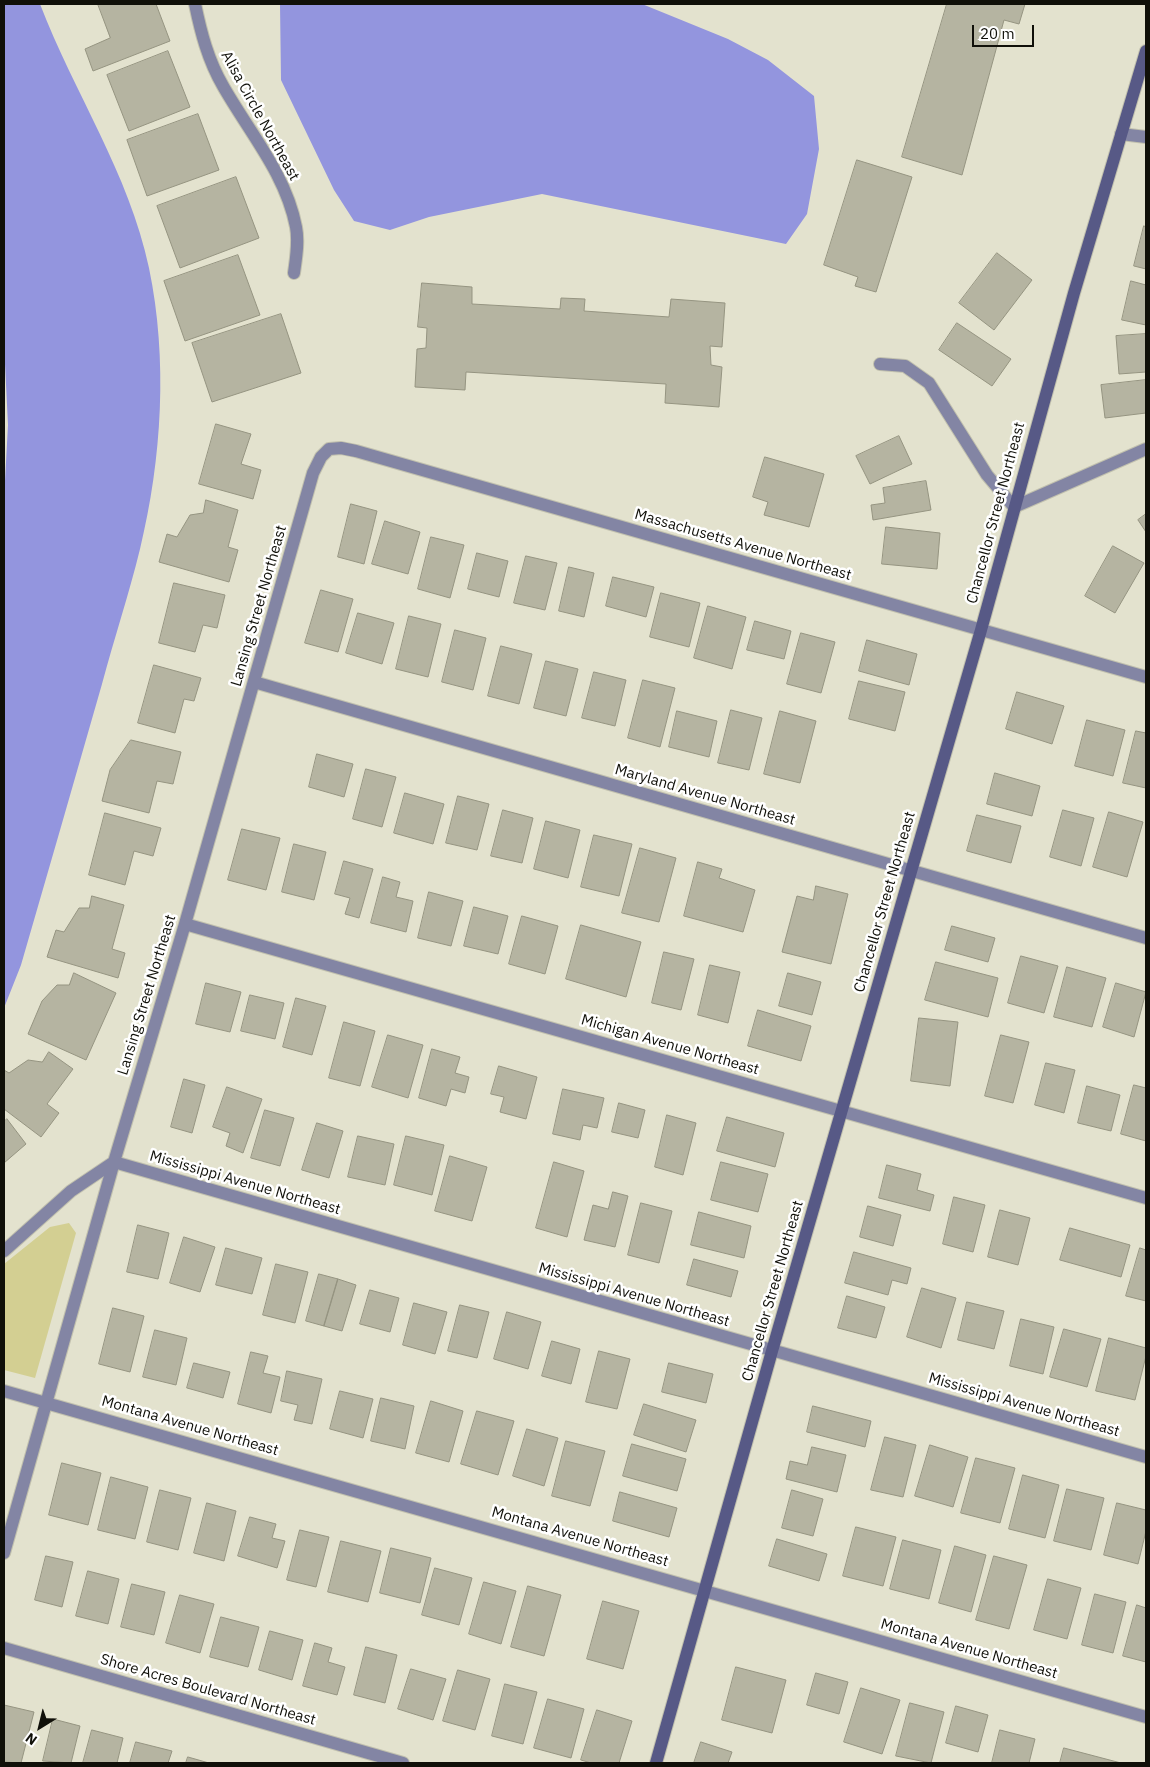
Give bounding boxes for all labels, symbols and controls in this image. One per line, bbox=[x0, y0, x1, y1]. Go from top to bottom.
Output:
scale bar bbox=[975, 15, 1038, 47]
text: 20 m bbox=[980, 24, 1015, 43]
street label: Alisa Circle Northeast bbox=[217, 48, 303, 184]
street label: Chancellor Street Northeast bbox=[963, 420, 1029, 606]
street label: Massachusetts Avenue Northeast bbox=[632, 505, 854, 585]
street label: Lansing Street Northeast bbox=[227, 523, 291, 689]
street label: Maryland Avenue Northeast bbox=[613, 761, 797, 829]
street label: Chancellor Street Northeast bbox=[851, 809, 919, 995]
street label: Lansing Street Northeast bbox=[114, 913, 180, 1077]
street label: Michigan Avenue Northeast bbox=[579, 1011, 761, 1079]
street label: Mississippi Avenue Northeast bbox=[147, 1147, 343, 1219]
street label: Chancellor Street Northeast bbox=[739, 1198, 807, 1384]
street label: Mississippi Avenue Northeast bbox=[536, 1259, 732, 1331]
street label: Mississippi Avenue Northeast bbox=[926, 1369, 1122, 1441]
street label: Montana Avenue Northeast bbox=[99, 1392, 281, 1460]
street label: Montana Avenue Northeast bbox=[489, 1503, 671, 1571]
street label: Montana Avenue Northeast bbox=[878, 1615, 1060, 1683]
street label: Shore Acres Boulevard Northeast bbox=[98, 1651, 318, 1729]
north arrow bbox=[15, 1702, 65, 1752]
text: N bbox=[22, 1729, 41, 1749]

